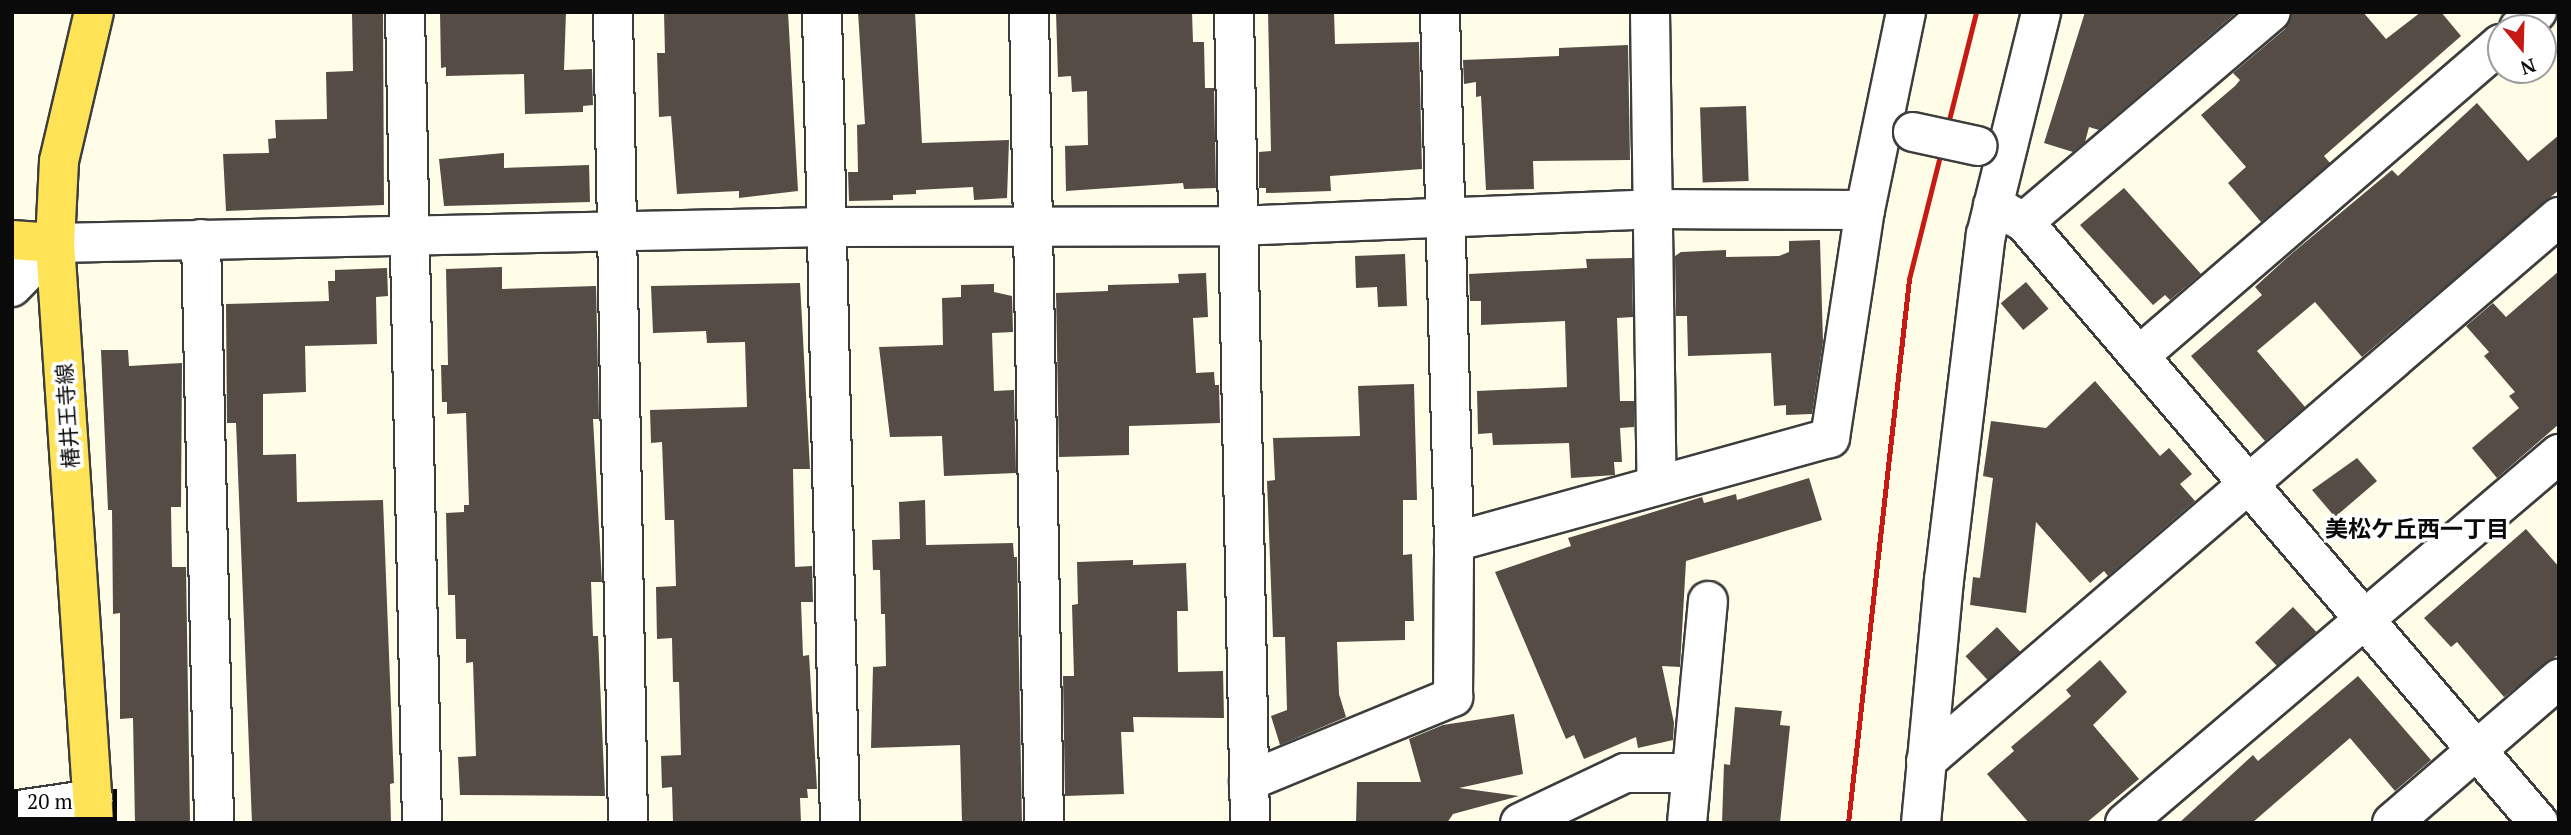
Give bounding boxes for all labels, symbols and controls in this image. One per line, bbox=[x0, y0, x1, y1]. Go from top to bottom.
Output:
north arrow bbox=[2487, 14, 2557, 84]
text: N bbox=[2517, 53, 2539, 82]
street label: 椿井王寺線 bbox=[51, 363, 83, 469]
district label: 美松ケ丘西一丁目 bbox=[2325, 515, 2509, 543]
scale bar bbox=[18, 776, 121, 820]
text: 20 m bbox=[27, 787, 73, 815]

